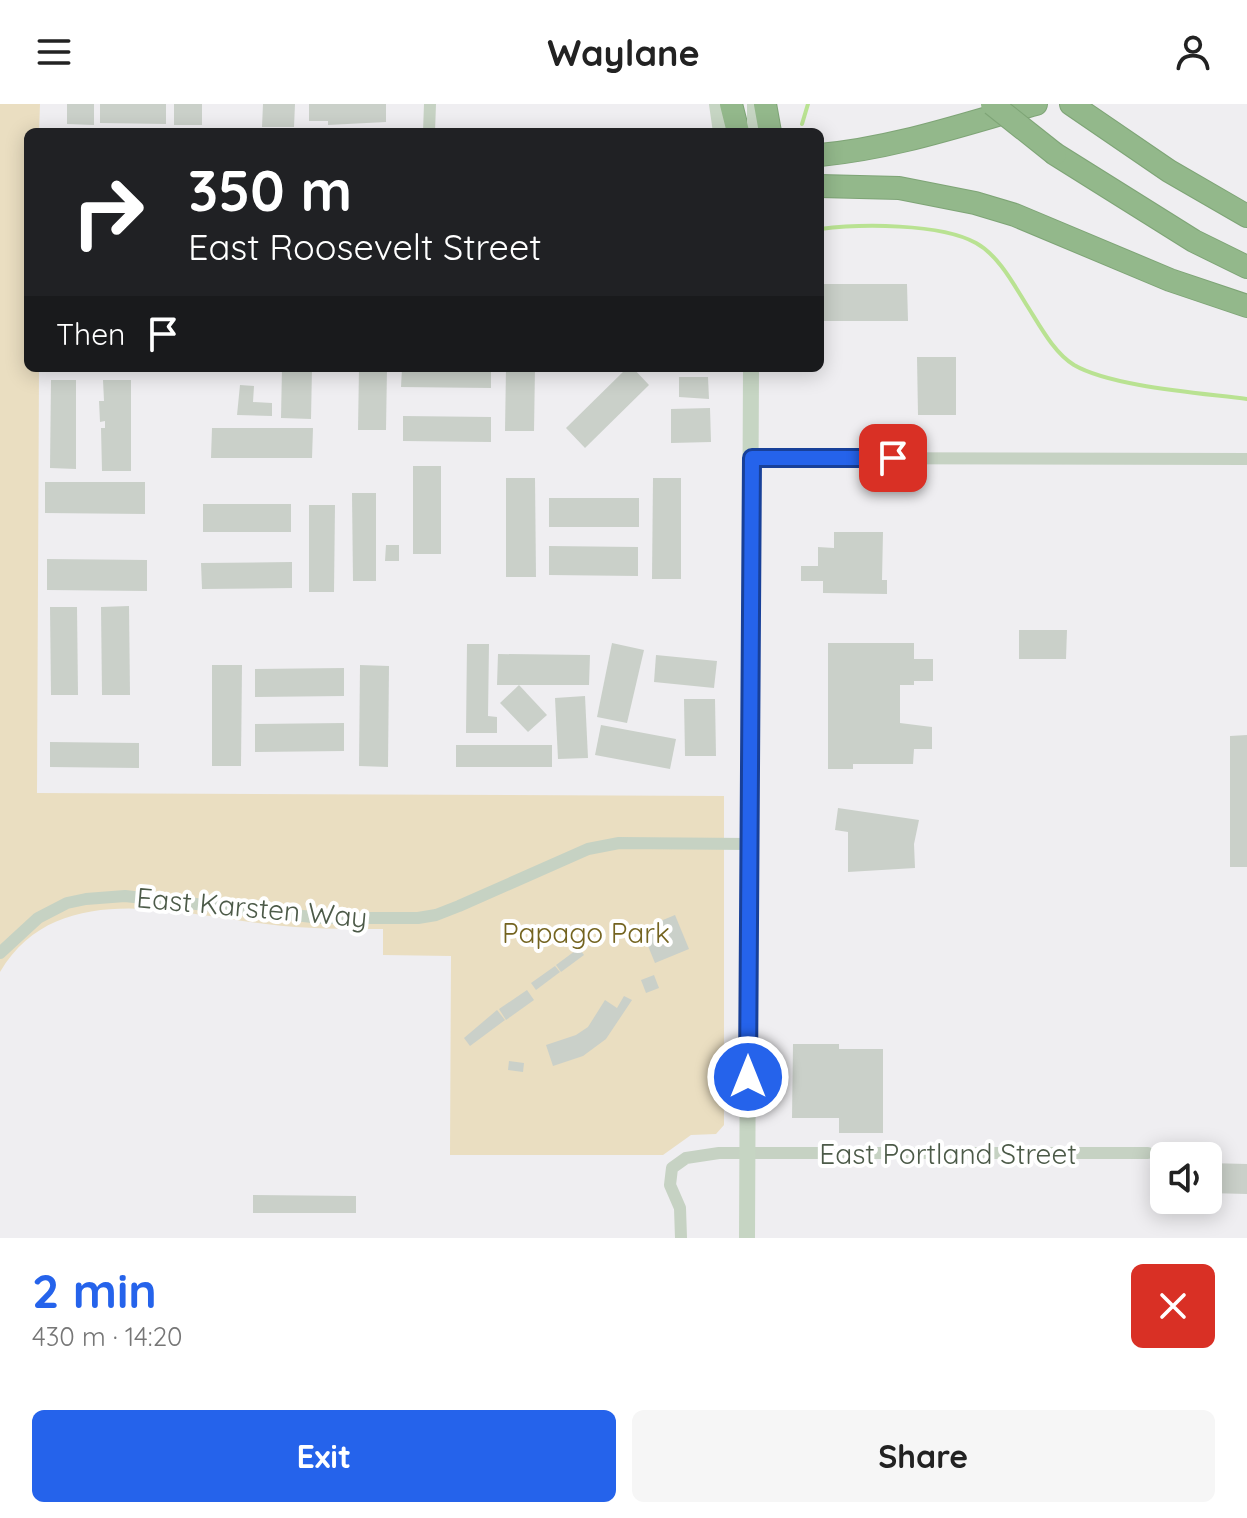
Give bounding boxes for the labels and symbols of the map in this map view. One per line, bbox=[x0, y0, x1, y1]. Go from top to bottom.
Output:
pin bbox=[859, 424, 927, 492]
street label: East Karsten Way bbox=[135, 879, 369, 935]
park label: Papago Park bbox=[502, 915, 670, 950]
position arrow bbox=[706, 1035, 790, 1119]
street label: East Portland Street bbox=[819, 1136, 1077, 1171]

